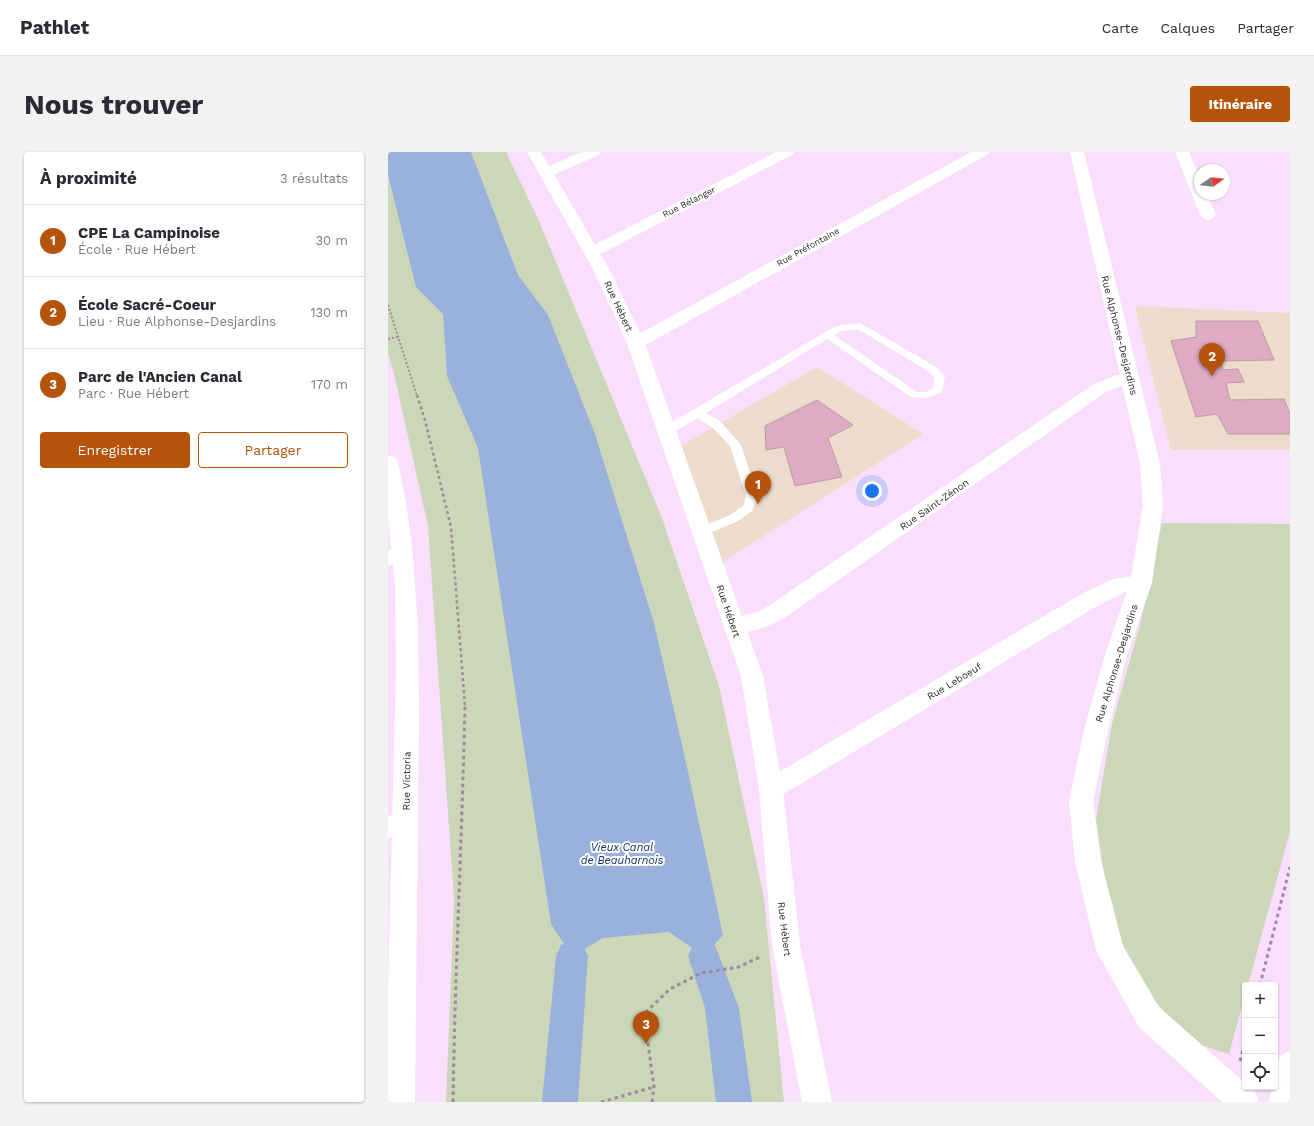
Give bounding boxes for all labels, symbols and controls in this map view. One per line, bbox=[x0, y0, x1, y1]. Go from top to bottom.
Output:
text: Pathlet bbox=[20, 16, 89, 39]
text: Carte bbox=[1102, 20, 1139, 36]
text: Calques bbox=[1161, 20, 1215, 36]
text: Partager bbox=[1237, 20, 1294, 36]
button: Itinéraire bbox=[1190, 86, 1290, 122]
text: Nous trouver bbox=[24, 88, 203, 121]
north arrow bbox=[1194, 164, 1230, 200]
text: À proximité bbox=[40, 168, 137, 188]
text: 3 résultats bbox=[280, 171, 348, 186]
street label: Rue Bélanger bbox=[661, 184, 717, 220]
text: CPE La Campinoise bbox=[78, 224, 220, 242]
street label: Rue Préfontaine bbox=[775, 226, 841, 268]
text: 1 bbox=[50, 233, 56, 248]
text: 30 m bbox=[316, 233, 348, 248]
text: École · Rue Hébert bbox=[78, 242, 196, 257]
street label: Rue Alphonse-Desjardins bbox=[1099, 274, 1140, 396]
street label: Rue Hébert bbox=[602, 279, 635, 334]
text: École Sacré-Coeur bbox=[78, 296, 216, 314]
text: 2 bbox=[49, 305, 57, 320]
text: 130 m bbox=[310, 305, 348, 320]
text: Lieu · Rue Alphonse-Desjardins bbox=[78, 314, 276, 329]
pin: 2 bbox=[1199, 343, 1225, 376]
text: Parc de l'Ancien Canal bbox=[78, 368, 242, 386]
text: 3 bbox=[49, 377, 57, 392]
text: 170 m bbox=[311, 377, 348, 392]
text: Parc · Rue Hébert bbox=[78, 386, 189, 401]
button: Enregistrer bbox=[40, 432, 190, 468]
button: Partager bbox=[198, 432, 348, 468]
pin: 1 bbox=[745, 471, 771, 504]
street label: Rue Saint-Zénon bbox=[898, 477, 971, 532]
your location bbox=[862, 481, 882, 501]
street label: Rue Hébert bbox=[714, 583, 743, 640]
street label: Rue Alphonse-Desjardins bbox=[1093, 603, 1140, 723]
street label: Rue Leboeuf bbox=[925, 661, 984, 702]
street label: Rue Victoria bbox=[400, 751, 413, 811]
water label: Vieux Canal de Beauharnois bbox=[581, 841, 664, 867]
street label: Rue Hébert bbox=[776, 901, 793, 958]
map controls bbox=[1242, 982, 1278, 1090]
button: + bbox=[1242, 982, 1278, 1018]
pin: 3 bbox=[633, 1011, 659, 1044]
button: − bbox=[1242, 1018, 1278, 1054]
button: locate bbox=[1242, 1054, 1278, 1090]

